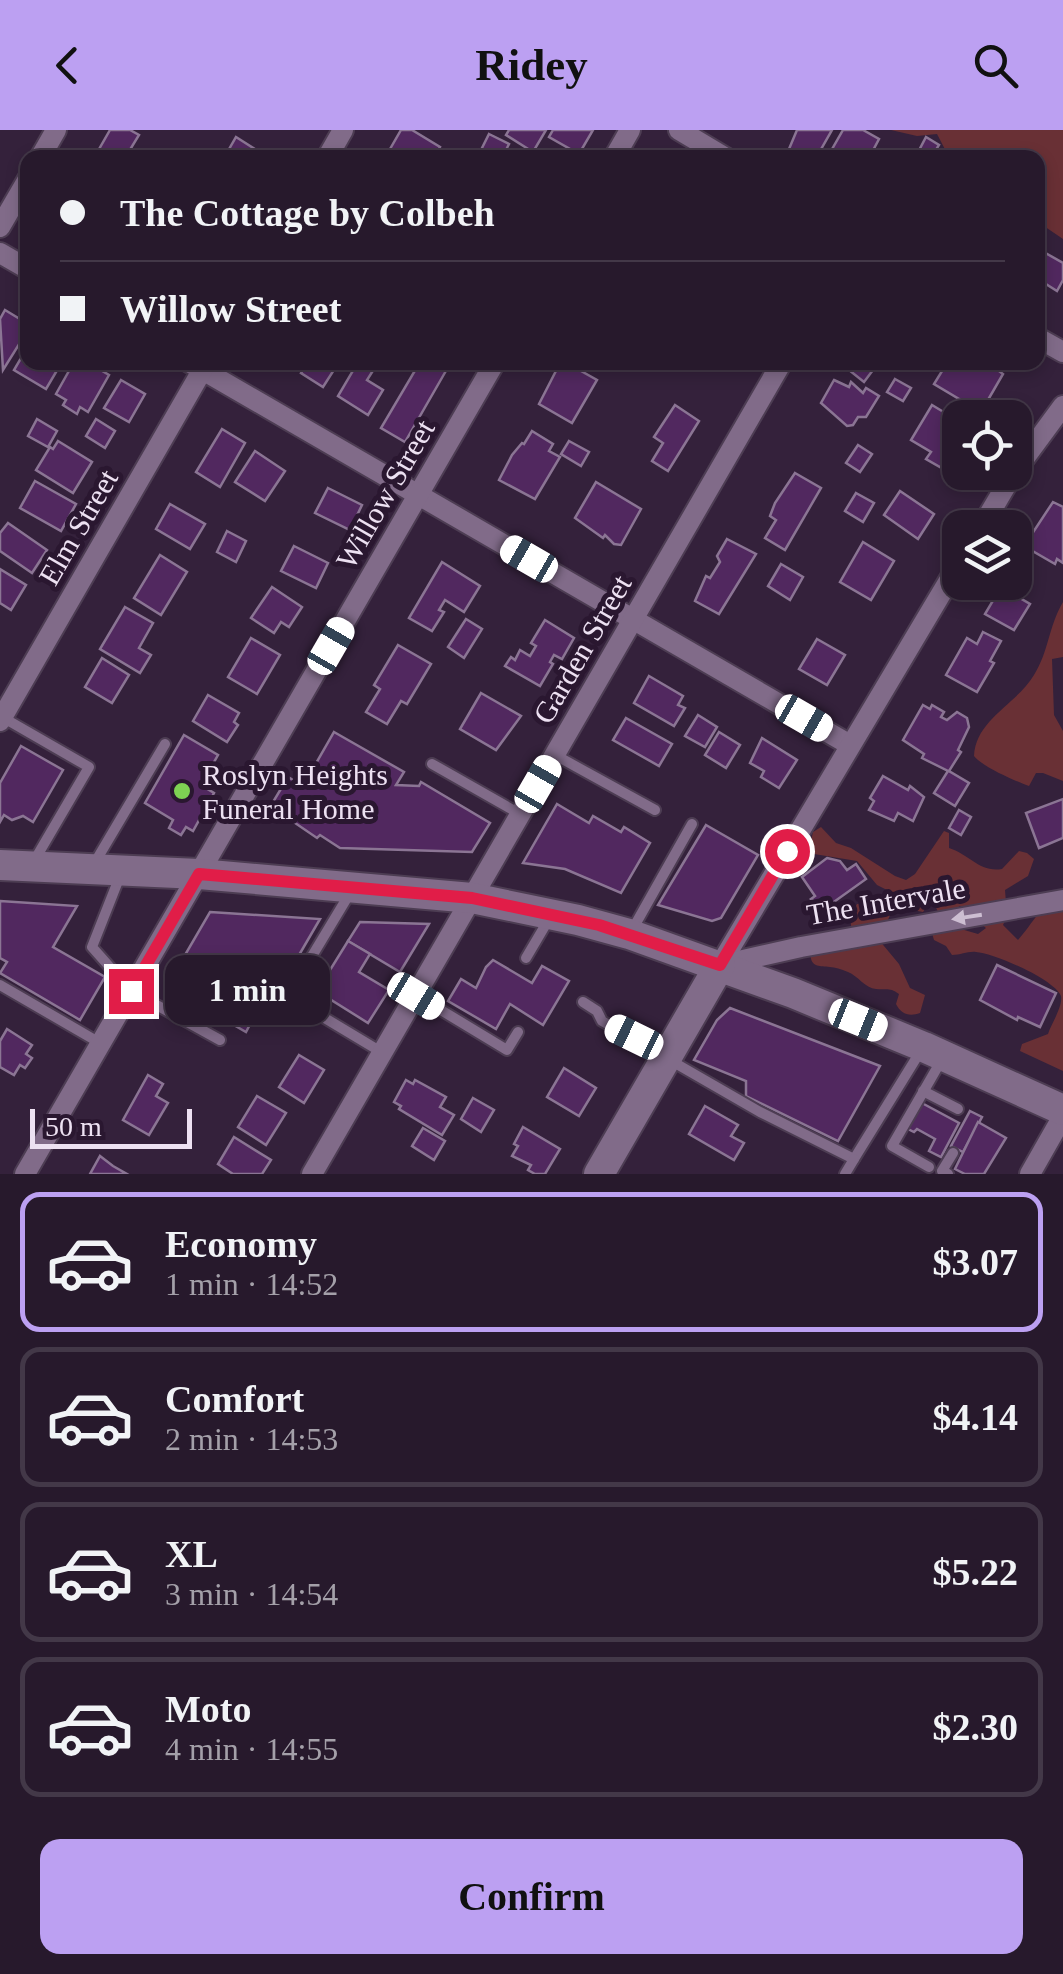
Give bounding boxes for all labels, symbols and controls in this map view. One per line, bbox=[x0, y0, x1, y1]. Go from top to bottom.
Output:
icon: back bbox=[40, 38, 95, 93]
icon: search bbox=[968, 38, 1023, 93]
text: Ridey bbox=[475, 40, 588, 90]
text: The Cottage by Colbeh bbox=[120, 192, 495, 234]
text: Willow Street bbox=[120, 288, 341, 330]
map controls bbox=[942, 400, 1032, 600]
button: locate bbox=[942, 400, 1032, 490]
street label: Willow Street bbox=[329, 413, 441, 574]
street label: Elm Street bbox=[32, 463, 124, 590]
button: layers bbox=[942, 510, 1032, 600]
car bbox=[496, 531, 562, 587]
street label: Garden Street bbox=[526, 568, 638, 729]
car bbox=[303, 613, 359, 679]
car bbox=[771, 690, 837, 746]
car bbox=[510, 751, 566, 817]
place label: Roslyn Heights Funeral Home bbox=[202, 758, 388, 825]
marker: Roslyn Heights Funeral Home bbox=[171, 780, 193, 802]
route start bbox=[765, 829, 810, 874]
street label: The Intervale bbox=[804, 871, 968, 931]
one-way arrow bbox=[951, 909, 982, 925]
callout: 1 min bbox=[166, 956, 331, 1026]
car bbox=[383, 968, 449, 1024]
route end bbox=[109, 969, 154, 1014]
text: 1 min bbox=[209, 972, 286, 1008]
car bbox=[825, 995, 891, 1045]
car bbox=[600, 1010, 668, 1064]
scale bar bbox=[30, 1104, 192, 1148]
text: 50 m bbox=[45, 1111, 102, 1142]
icon: car bbox=[45, 1217, 135, 1307]
text: Economy bbox=[165, 1223, 317, 1265]
text: $3.07 bbox=[933, 1241, 1018, 1283]
text: 1 min · 14:52 bbox=[165, 1266, 338, 1302]
icon: car bbox=[45, 1372, 135, 1462]
text: Comfort bbox=[165, 1378, 304, 1420]
text: $4.14 bbox=[933, 1396, 1018, 1438]
text: 2 min · 14:53 bbox=[165, 1421, 338, 1457]
icon: car bbox=[45, 1527, 135, 1617]
text: XL bbox=[165, 1533, 218, 1575]
text: $5.22 bbox=[933, 1551, 1018, 1593]
text: 3 min · 14:54 bbox=[165, 1576, 338, 1612]
icon: car bbox=[45, 1682, 135, 1772]
text: Moto bbox=[165, 1688, 252, 1730]
text: $2.30 bbox=[933, 1706, 1018, 1748]
text: 4 min · 14:55 bbox=[165, 1731, 338, 1767]
button: Confirm bbox=[40, 1839, 1023, 1954]

